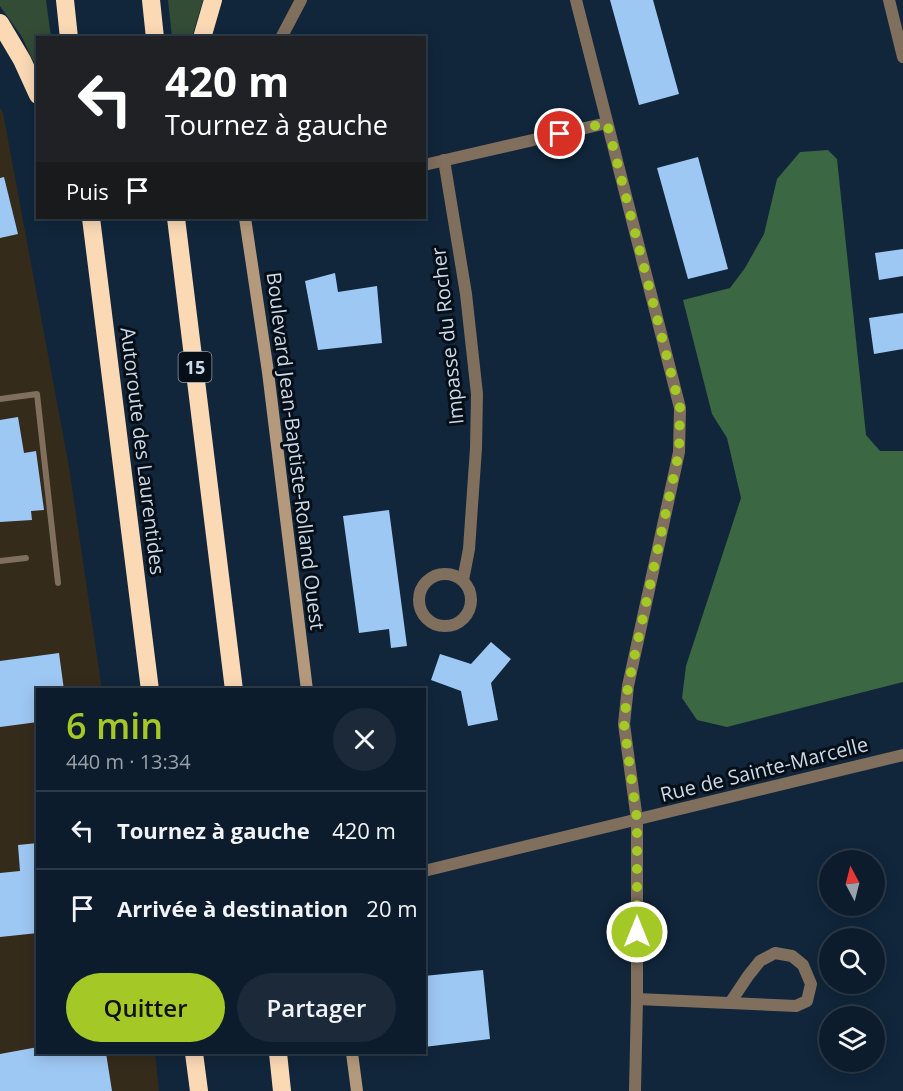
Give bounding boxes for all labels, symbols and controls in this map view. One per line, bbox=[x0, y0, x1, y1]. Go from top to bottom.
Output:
text: 420 m bbox=[165, 52, 289, 109]
icon: left bbox=[66, 60, 144, 138]
text: Tournez à gauche bbox=[165, 106, 388, 143]
pin bbox=[534, 108, 585, 159]
icon: arrive bbox=[543, 117, 576, 150]
icon: arrive bbox=[121, 174, 154, 207]
text: Puis bbox=[66, 176, 109, 206]
street label: Impasse du Rocher bbox=[424, 246, 470, 426]
street label: Boulevard Jean-Baptiste-Rolland Ouest bbox=[261, 271, 331, 631]
street label: Autoroute des Laurentides bbox=[114, 326, 172, 576]
road number: 15 bbox=[178, 352, 212, 382]
text: 6 min bbox=[66, 701, 163, 750]
button: close bbox=[333, 708, 396, 771]
street label: Rue de Sainte-Marcelle bbox=[657, 730, 871, 808]
text: 440 m · 13:34 bbox=[66, 748, 191, 775]
icon: left bbox=[66, 814, 99, 847]
text: Tournez à gauche bbox=[117, 815, 310, 845]
text: 420 m bbox=[332, 815, 396, 845]
north arrow bbox=[819, 850, 885, 916]
map controls bbox=[819, 850, 885, 1072]
icon: arrive bbox=[66, 892, 99, 925]
text: Arrivée à destination bbox=[117, 893, 348, 923]
text: 20 m bbox=[366, 893, 418, 923]
position arrow bbox=[605, 900, 669, 964]
button: search bbox=[819, 928, 885, 994]
button: Quitter bbox=[66, 973, 225, 1042]
button: Partager bbox=[237, 973, 396, 1042]
button: layers bbox=[819, 1006, 885, 1072]

